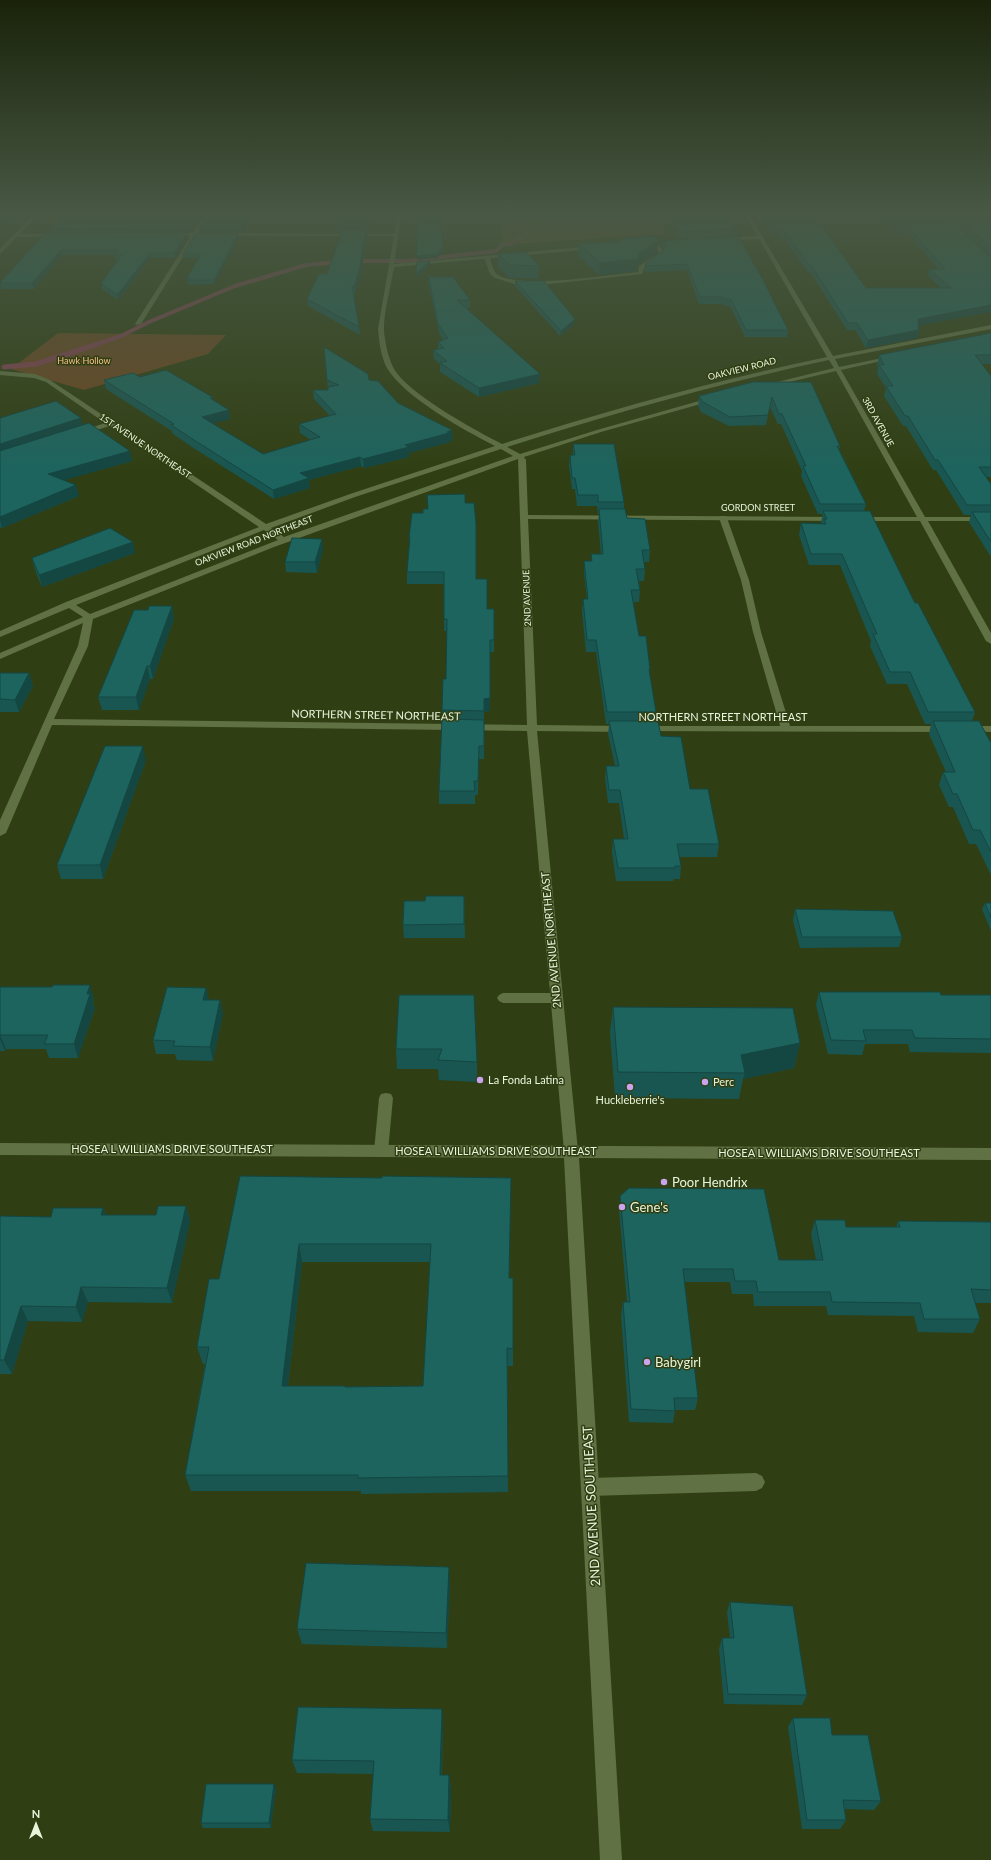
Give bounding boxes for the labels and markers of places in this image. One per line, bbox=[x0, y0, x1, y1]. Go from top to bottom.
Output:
place label: La Fonda Latina bbox=[488, 1073, 564, 1086]
marker: La Fonda Latina bbox=[475, 1075, 485, 1085]
place label: Perc bbox=[713, 1075, 734, 1088]
marker: Perc bbox=[700, 1077, 710, 1087]
marker: Huckleberrie's bbox=[625, 1082, 635, 1092]
place label: Huckleberrie's bbox=[596, 1093, 665, 1106]
place label: Poor Hendrix bbox=[672, 1174, 748, 1190]
marker: Poor Hendrix bbox=[659, 1177, 669, 1187]
place label: Gene's bbox=[630, 1199, 669, 1215]
marker: Gene's bbox=[617, 1202, 627, 1212]
place label: Babygirl bbox=[655, 1354, 701, 1370]
marker: Babygirl bbox=[642, 1357, 652, 1367]

